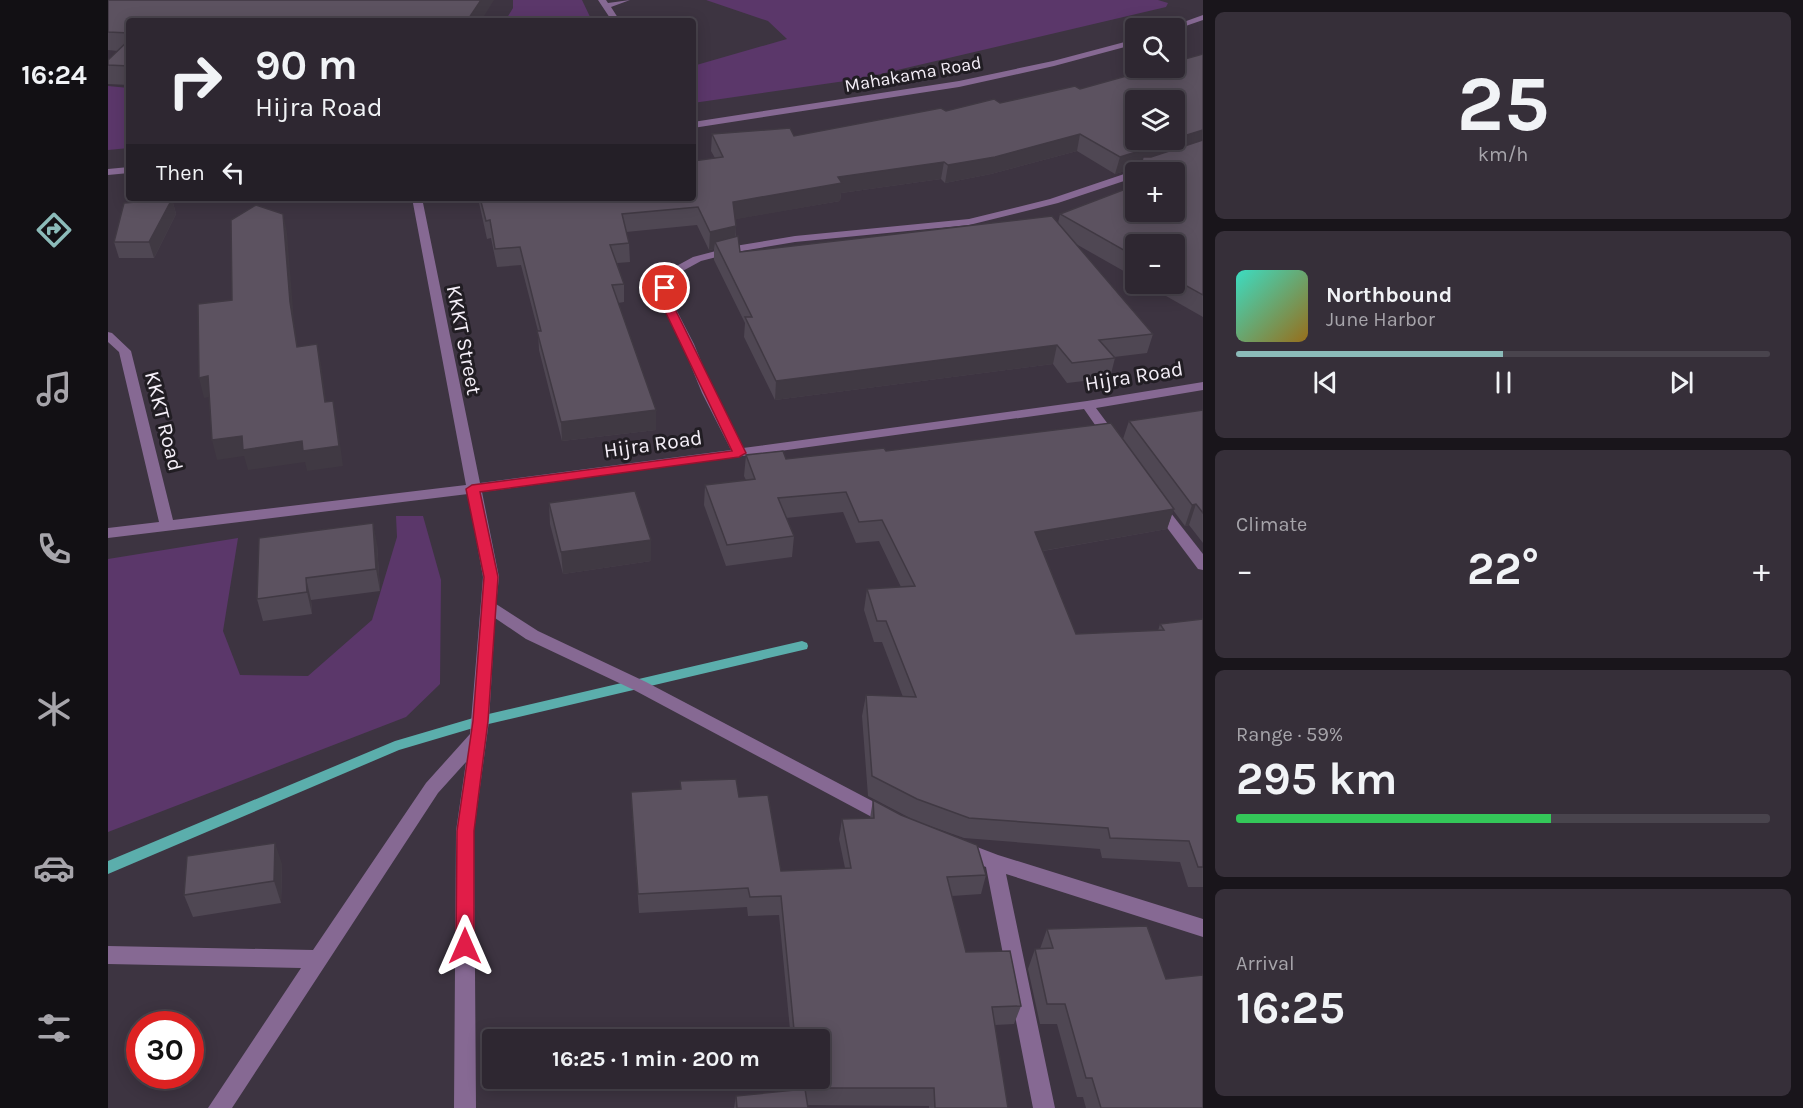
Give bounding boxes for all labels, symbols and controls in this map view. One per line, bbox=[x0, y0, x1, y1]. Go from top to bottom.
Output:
map controls bbox=[1125, 18, 1185, 294]
button: search bbox=[1125, 18, 1185, 78]
text: 90 m bbox=[255, 40, 358, 90]
icon: right bbox=[156, 42, 234, 120]
street label: Mahakama Road bbox=[843, 51, 983, 97]
text: 25 bbox=[1457, 58, 1549, 150]
text: 16:24 bbox=[21, 59, 87, 91]
button: layers bbox=[1125, 90, 1185, 150]
text: Hijra Road bbox=[255, 91, 383, 123]
text: km/h bbox=[1478, 143, 1528, 166]
icon: left bbox=[217, 156, 250, 189]
text: Then bbox=[156, 160, 205, 186]
button: + bbox=[1125, 162, 1185, 222]
icon: directions bbox=[33, 209, 75, 251]
button: − bbox=[1125, 234, 1185, 294]
pin bbox=[639, 262, 690, 313]
icon: arrive bbox=[648, 271, 681, 304]
text: Northbound bbox=[1326, 282, 1452, 308]
street label: KKKT Street bbox=[442, 283, 486, 397]
text: June Harbor bbox=[1326, 308, 1435, 331]
street label: Hijra Road bbox=[1083, 356, 1185, 396]
icon: previous bbox=[1309, 366, 1342, 399]
icon: pause bbox=[1487, 366, 1520, 399]
icon: next bbox=[1665, 366, 1698, 399]
icon: music bbox=[33, 368, 75, 410]
street label: KKKT Road bbox=[140, 369, 188, 473]
street label: Hijra Road bbox=[602, 425, 704, 463]
text: Climate bbox=[1236, 513, 1307, 536]
icon: phone bbox=[33, 528, 75, 570]
text: 22° bbox=[1467, 543, 1539, 595]
text: − bbox=[1236, 551, 1253, 589]
text: + bbox=[1753, 551, 1770, 589]
icon: climate bbox=[33, 688, 75, 730]
text: Range · 59% bbox=[1236, 723, 1343, 746]
text: 295 km bbox=[1236, 753, 1398, 805]
icon: car bbox=[33, 847, 75, 889]
position arrow bbox=[433, 914, 497, 978]
text: Arrival bbox=[1236, 952, 1295, 975]
text: 16:25 bbox=[1236, 982, 1345, 1034]
icon: filters bbox=[33, 1007, 75, 1049]
speed limit sign: 30 bbox=[126, 1011, 204, 1089]
text: 16:25 · 1 min · 200 m bbox=[552, 1046, 760, 1072]

